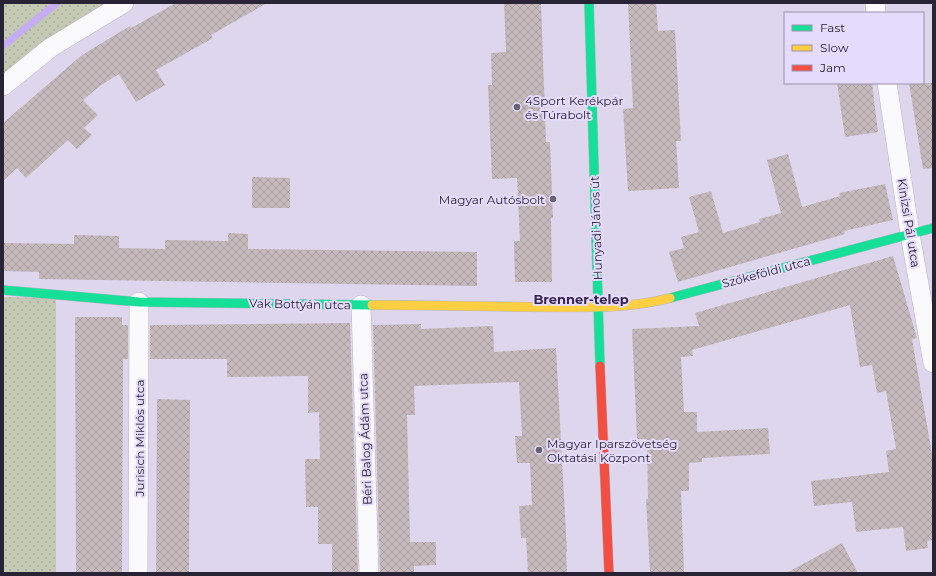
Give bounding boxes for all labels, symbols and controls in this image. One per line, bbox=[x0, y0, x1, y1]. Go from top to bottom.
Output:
legend bbox=[784, 12, 924, 84]
text: Fast bbox=[820, 20, 845, 35]
text: Slow bbox=[820, 40, 849, 55]
text: Jam bbox=[819, 60, 846, 75]
place label: 4Sport Kerékpár és Túrabolt bbox=[525, 93, 624, 122]
marker: 4Sport Kerékpár és Túrabolt bbox=[512, 102, 522, 112]
street label: Hunyadi János út bbox=[587, 176, 605, 280]
street label: Kinizsi Pál utca bbox=[895, 177, 923, 269]
place label: Magyar Autósbolt bbox=[439, 192, 545, 207]
marker: Magyar Autósbolt bbox=[548, 194, 558, 204]
street label: Szőkeföldi utca bbox=[720, 253, 812, 291]
district label: Brenner-telep bbox=[533, 291, 629, 307]
street label: Vak Bottyán utca bbox=[249, 296, 351, 312]
street label: Béri Balog Ádám utca bbox=[355, 373, 375, 505]
street label: Jurisich Miklós utca bbox=[132, 379, 147, 498]
place label: Magyar Iparszövetség Oktatási Központ bbox=[547, 436, 678, 465]
marker: Magyar Iparszövetség Oktatási Központ bbox=[534, 445, 544, 455]

